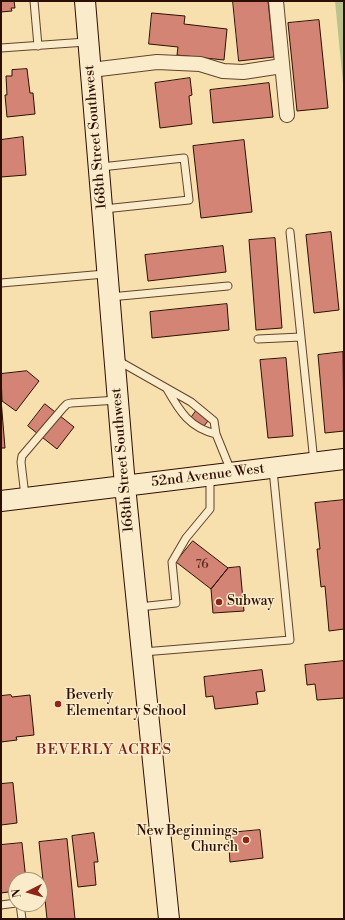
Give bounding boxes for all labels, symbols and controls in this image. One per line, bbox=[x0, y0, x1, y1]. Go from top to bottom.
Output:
street label: 168th Street Southwest bbox=[81, 64, 111, 210]
street label: 168th Street Southwest bbox=[108, 387, 138, 533]
street label: 52nd Avenue West bbox=[150, 461, 266, 491]
house number: 76 bbox=[196, 558, 208, 572]
place label: Subway bbox=[227, 594, 274, 610]
marker: Subway bbox=[214, 597, 224, 607]
place label: Beverly Elementary School bbox=[66, 688, 186, 720]
marker: Beverly Elementary School bbox=[53, 699, 63, 709]
district label: BEVERLY ACRES bbox=[36, 741, 172, 759]
place label: New Beginnings Church bbox=[136, 824, 238, 856]
marker: New Beginnings Church bbox=[241, 835, 251, 845]
north arrow bbox=[8, 872, 48, 912]
text: N bbox=[10, 888, 24, 898]

